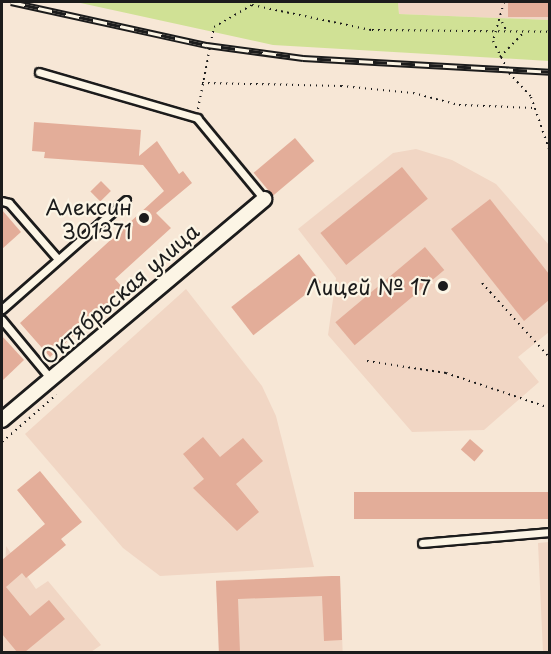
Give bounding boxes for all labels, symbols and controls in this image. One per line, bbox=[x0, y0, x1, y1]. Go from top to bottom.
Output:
place label: Алексин 301371 bbox=[45, 193, 132, 243]
marker: Алексин 301371 bbox=[137, 211, 151, 225]
street label: Октябрьская улица bbox=[34, 217, 204, 369]
place label: Лицей № 17 bbox=[307, 273, 431, 299]
marker: Лицей № 17 bbox=[436, 279, 450, 293]

